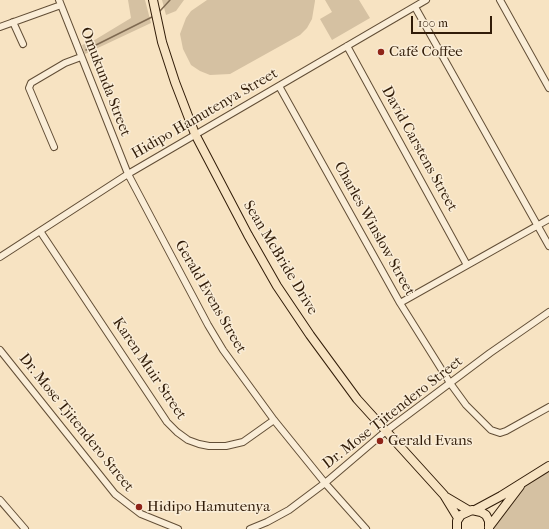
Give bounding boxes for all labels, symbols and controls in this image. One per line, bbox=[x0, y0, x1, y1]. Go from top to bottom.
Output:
scale bar bbox=[413, 8, 494, 34]
text: 100 m bbox=[418, 16, 448, 30]
street label: Omukunda Street bbox=[76, 25, 134, 139]
place label: Café Coffee bbox=[389, 43, 463, 61]
marker: Café Coffee bbox=[376, 47, 386, 57]
street label: Hidipo Hamutenya Street bbox=[129, 65, 281, 163]
street label: David Carstens Street bbox=[377, 83, 461, 215]
street label: Charles Winslow Street bbox=[330, 159, 418, 299]
street label: Sean McBride Drive bbox=[239, 198, 321, 318]
street label: Gerald Evens Street bbox=[170, 237, 250, 357]
street label: Karen Muir Street bbox=[108, 315, 190, 423]
street label: Dr. Mose Tjitendero Street bbox=[15, 350, 137, 496]
street label: Dr. Mose Tjitendero Street bbox=[319, 353, 467, 473]
place label: Gerald Evans bbox=[388, 432, 472, 450]
marker: Gerald Evans bbox=[375, 436, 385, 446]
place label: Hidipo Hamutenya bbox=[147, 498, 270, 516]
marker: Hidipo Hamutenya bbox=[134, 502, 144, 512]

